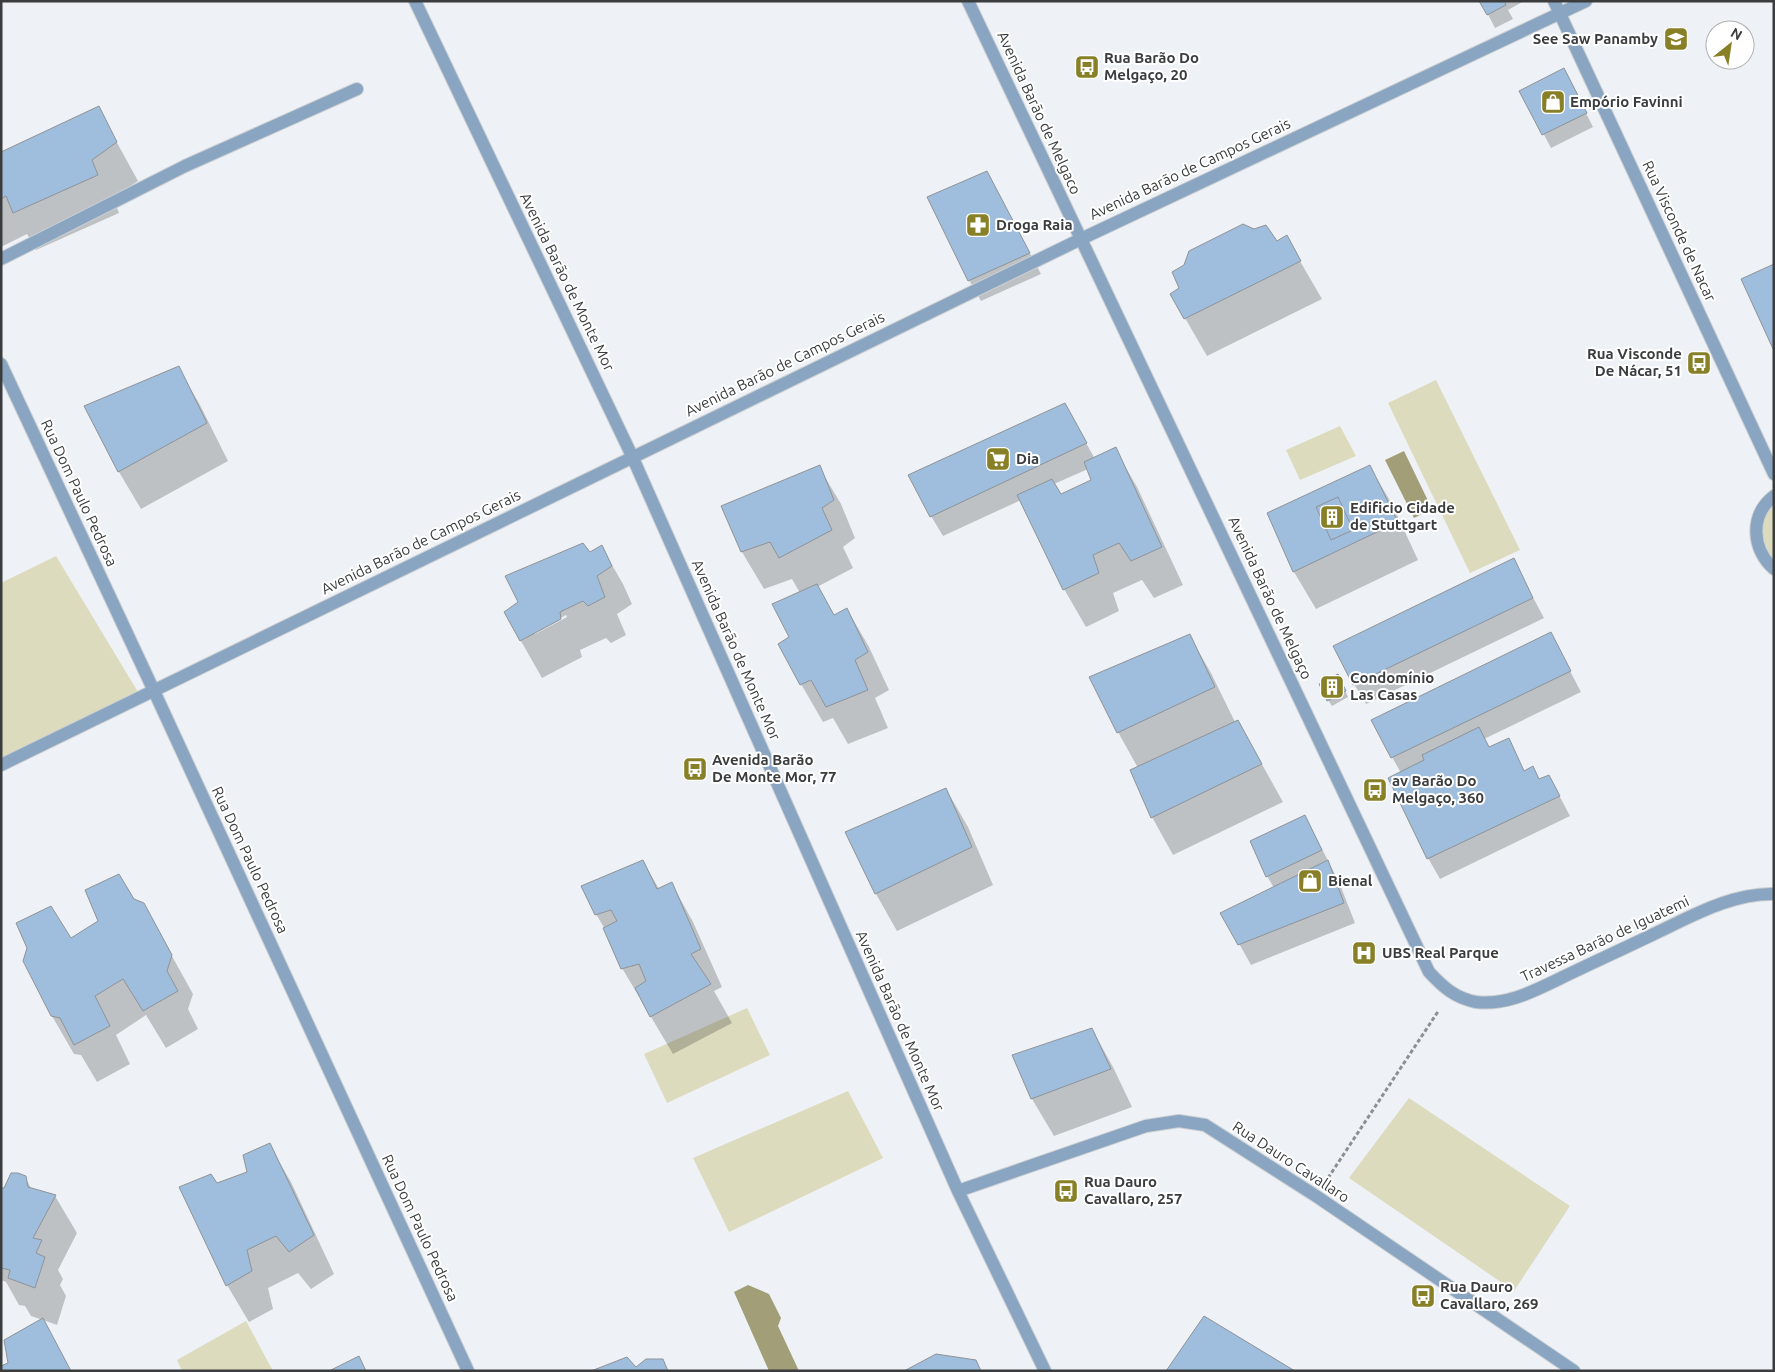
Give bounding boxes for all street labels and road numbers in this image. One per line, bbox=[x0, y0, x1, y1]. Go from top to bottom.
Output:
street label: Avenida Barão de Melgaco bbox=[994, 29, 1085, 197]
street label: Avenida Barão de Campos Gerais bbox=[1087, 114, 1293, 223]
street label: Rua Visconde de Nacar bbox=[1639, 158, 1720, 304]
street label: Avenida Barão de Monte Mor bbox=[517, 190, 618, 374]
street label: Avenida Barão de Campos Gerais bbox=[682, 308, 887, 419]
street label: Rua Dom Paulo Pedrosa bbox=[38, 416, 121, 569]
street label: Avenida Barão de Campos Gerais bbox=[318, 486, 523, 597]
street label: Avenida Barão de Melgaço bbox=[1225, 514, 1316, 682]
street label: Avenida Barão de Monte Mor bbox=[689, 557, 784, 743]
street label: Rua Dom Paulo Pedrosa bbox=[209, 783, 292, 936]
street label: Travessa Barão de Iguatemi bbox=[1518, 892, 1692, 985]
street label: Avenida Barão de Monte Mor bbox=[853, 928, 948, 1114]
street label: Rua Dauro Cavallaro bbox=[1230, 1117, 1353, 1206]
street label: Rua Dom Paulo Pedrosa bbox=[379, 1151, 462, 1304]

